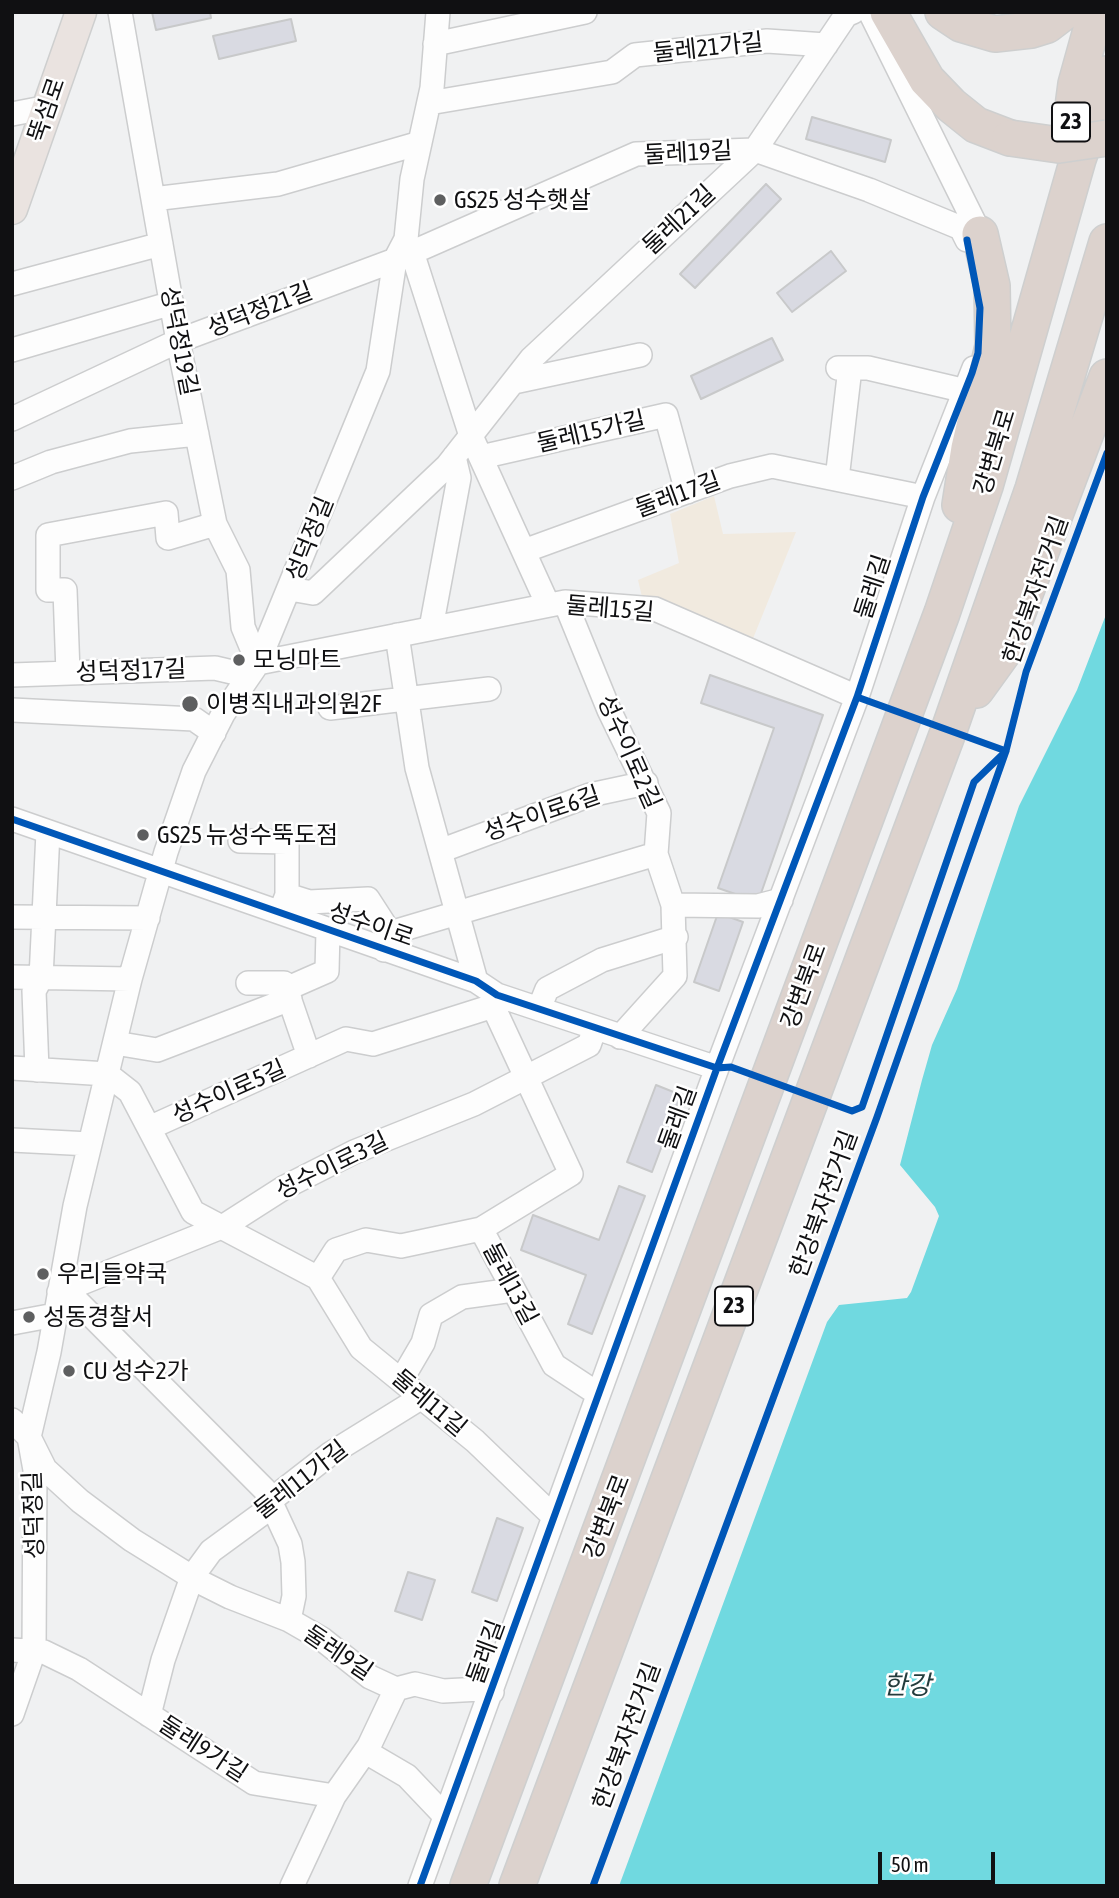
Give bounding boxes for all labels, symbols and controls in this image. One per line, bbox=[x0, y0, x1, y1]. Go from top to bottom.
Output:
street label: 둘레21가길 bbox=[651, 28, 765, 68]
street label: 뚝섬로 bbox=[23, 74, 71, 146]
road number: 23 bbox=[1052, 102, 1090, 141]
street label: 둘레19길 bbox=[643, 136, 733, 170]
street label: 둘레21길 bbox=[637, 179, 721, 261]
place label: GS25 성수햇살 bbox=[454, 186, 591, 214]
marker: GS25 성수햇살 bbox=[432, 192, 448, 208]
street label: 성덕정21길 bbox=[203, 277, 317, 343]
street label: 성덕정19길 bbox=[154, 284, 204, 398]
street label: 둘레15가길 bbox=[534, 405, 648, 459]
street label: 강변북로 bbox=[968, 406, 1022, 498]
street label: 둘레17길 bbox=[631, 466, 725, 524]
street label: 성덕정길 bbox=[280, 493, 340, 585]
street label: 한강북자전거길 bbox=[997, 512, 1075, 668]
street label: 둘레길 bbox=[849, 551, 897, 623]
street label: 둘레15길 bbox=[565, 591, 655, 627]
place label: 모닝마트 bbox=[253, 646, 341, 674]
marker: 모닝마트 bbox=[231, 652, 247, 668]
street label: 성덕정17길 bbox=[75, 655, 187, 687]
place label: 이병직내과의원2F bbox=[206, 690, 382, 718]
street label: 성수이로2길 bbox=[591, 691, 667, 813]
marker: 이병직내과의원2F bbox=[180, 694, 200, 714]
street label: 성수이로6길 bbox=[480, 781, 604, 847]
place label: GS25 뉴성수뚝도점 bbox=[157, 821, 338, 849]
marker: GS25 뉴성수뚝도점 bbox=[135, 827, 151, 843]
street label: 성수이로 bbox=[325, 897, 417, 953]
street label: 강변북로 bbox=[775, 940, 833, 1032]
street label: 성수이로5길 bbox=[168, 1054, 290, 1130]
street label: 둘레길 bbox=[653, 1082, 703, 1154]
street label: 성수이로3길 bbox=[271, 1126, 393, 1206]
street label: 한강북자전거길 bbox=[784, 1126, 864, 1282]
street label: 둘레13길 bbox=[476, 1238, 544, 1330]
place label: 우리들약국 bbox=[57, 1260, 167, 1288]
marker: 우리들약국 bbox=[35, 1266, 51, 1282]
road number: 23 bbox=[715, 1287, 753, 1326]
place label: 성동경찰서 bbox=[43, 1303, 153, 1331]
marker: 성동경찰서 bbox=[21, 1309, 37, 1325]
place label: CU 성수2가 bbox=[83, 1357, 189, 1385]
marker: CU 성수2가 bbox=[61, 1363, 77, 1379]
street label: 둘레11길 bbox=[386, 1363, 472, 1443]
street label: 둘레11가길 bbox=[248, 1435, 354, 1525]
street label: 성덕정길 bbox=[18, 1470, 50, 1560]
street label: 강변북로 bbox=[578, 1471, 636, 1563]
street label: 둘레길 bbox=[461, 1616, 511, 1688]
street label: 둘레9길 bbox=[298, 1619, 378, 1687]
street label: 한강북자전거길 bbox=[587, 1658, 667, 1814]
water label: 한강 bbox=[883, 1670, 931, 1702]
street label: 둘레9가길 bbox=[153, 1710, 253, 1788]
scale bar bbox=[881, 1839, 998, 1883]
text: 50 m bbox=[891, 1852, 929, 1876]

